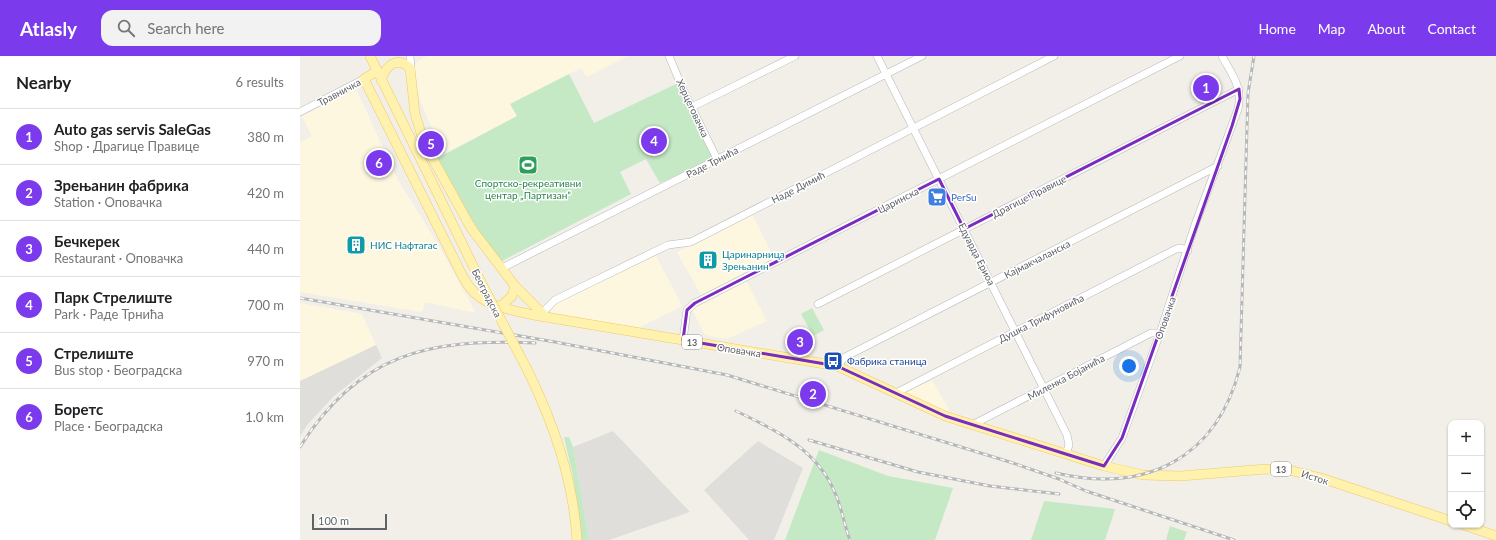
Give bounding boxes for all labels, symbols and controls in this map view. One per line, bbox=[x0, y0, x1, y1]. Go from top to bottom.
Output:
search box bbox=[101, 10, 381, 46]
text: Atlasly bbox=[20, 17, 77, 40]
icon: search bbox=[115, 17, 137, 39]
text: Search here bbox=[147, 19, 225, 37]
text: Home bbox=[1258, 20, 1296, 37]
text: Map bbox=[1318, 20, 1345, 37]
text: About bbox=[1367, 20, 1405, 37]
text: Contact bbox=[1427, 20, 1476, 37]
text: Nearby bbox=[16, 72, 71, 93]
pin: 1 bbox=[1193, 73, 1219, 103]
text: 6 results bbox=[236, 74, 284, 90]
street label: Травничка bbox=[315, 76, 363, 108]
street label: Херцеговачка bbox=[674, 77, 712, 139]
text: Auto gas servis SaleGas bbox=[54, 120, 211, 138]
pin: 4 bbox=[641, 126, 667, 156]
text: 1 bbox=[25, 129, 33, 145]
text: 380 m bbox=[247, 129, 284, 145]
pin: 5 bbox=[418, 129, 444, 159]
text: Shop · Драгице Правице bbox=[54, 138, 199, 154]
street label: Раде Трнића bbox=[684, 144, 740, 180]
pin: 6 bbox=[366, 148, 392, 178]
sports icon: Спортско-рекреативни центар „Партизан” bbox=[517, 154, 539, 176]
street label: Наде Димић bbox=[769, 168, 827, 206]
street label: Драгице Правице bbox=[990, 172, 1068, 220]
text: Зрењанин фабрика bbox=[54, 176, 189, 194]
place label: Спортско-рекреативни центар „Партизан” bbox=[475, 177, 581, 201]
text: 2 bbox=[25, 185, 33, 201]
text: 420 m bbox=[247, 185, 284, 201]
street label: Царинска bbox=[875, 185, 921, 215]
supermarket icon: PerSu bbox=[926, 186, 948, 208]
place label: PerSu bbox=[951, 191, 977, 203]
text: Station · Оповачка bbox=[54, 194, 162, 210]
street label: Едуарда Ериоа bbox=[956, 221, 998, 287]
text: Бечкерек bbox=[54, 232, 120, 250]
building icon: НИС Нафтагас bbox=[345, 234, 367, 256]
street label: Кајмакчаланска bbox=[1002, 237, 1072, 281]
place label: НИС Нафтагас bbox=[370, 239, 438, 251]
text: 3 bbox=[25, 241, 33, 257]
text: 440 m bbox=[247, 241, 284, 257]
place label: Царинарница Зрењанин bbox=[722, 248, 785, 272]
building icon: Царинарница Зрењанин bbox=[697, 249, 719, 271]
text: Restaurant · Оповачка bbox=[54, 250, 183, 266]
street label: Београдска bbox=[470, 267, 504, 319]
text: Парк Стрелиште bbox=[54, 288, 172, 306]
street label: Душка Трифуновића bbox=[996, 291, 1086, 345]
street label: Оповачка bbox=[1152, 295, 1178, 341]
text: 4 bbox=[25, 297, 33, 313]
text: 700 m bbox=[247, 297, 284, 313]
text: Park · Раде Трнића bbox=[54, 306, 164, 322]
pin: 3 bbox=[787, 327, 813, 357]
road number: 13 bbox=[682, 335, 702, 349]
street label: Оповачка bbox=[716, 341, 762, 359]
text: Стрелиште bbox=[54, 344, 133, 362]
bus stop icon: Фабрика станица bbox=[822, 350, 844, 372]
street label: Миленка Бојанића bbox=[1025, 352, 1107, 402]
text: 5 bbox=[25, 353, 33, 369]
text: 970 m bbox=[247, 353, 284, 369]
place label: Фабрика станица bbox=[847, 355, 927, 367]
your location bbox=[1119, 356, 1139, 376]
text: Bus stop · Београдска bbox=[54, 362, 182, 378]
pin: 2 bbox=[800, 379, 826, 409]
text: Боретс bbox=[54, 400, 103, 418]
text: 6 bbox=[25, 409, 33, 425]
text: 1.0 km bbox=[245, 409, 284, 425]
text: Place · Београдска bbox=[54, 418, 163, 434]
map controls bbox=[1448, 420, 1484, 528]
button: + bbox=[1448, 420, 1484, 456]
button: − bbox=[1448, 456, 1484, 492]
road number: 13 bbox=[1271, 462, 1291, 476]
street label: Исток bbox=[1300, 467, 1331, 487]
button: locate bbox=[1448, 492, 1484, 528]
scale bar bbox=[312, 512, 387, 531]
text: 100 m bbox=[318, 514, 349, 527]

